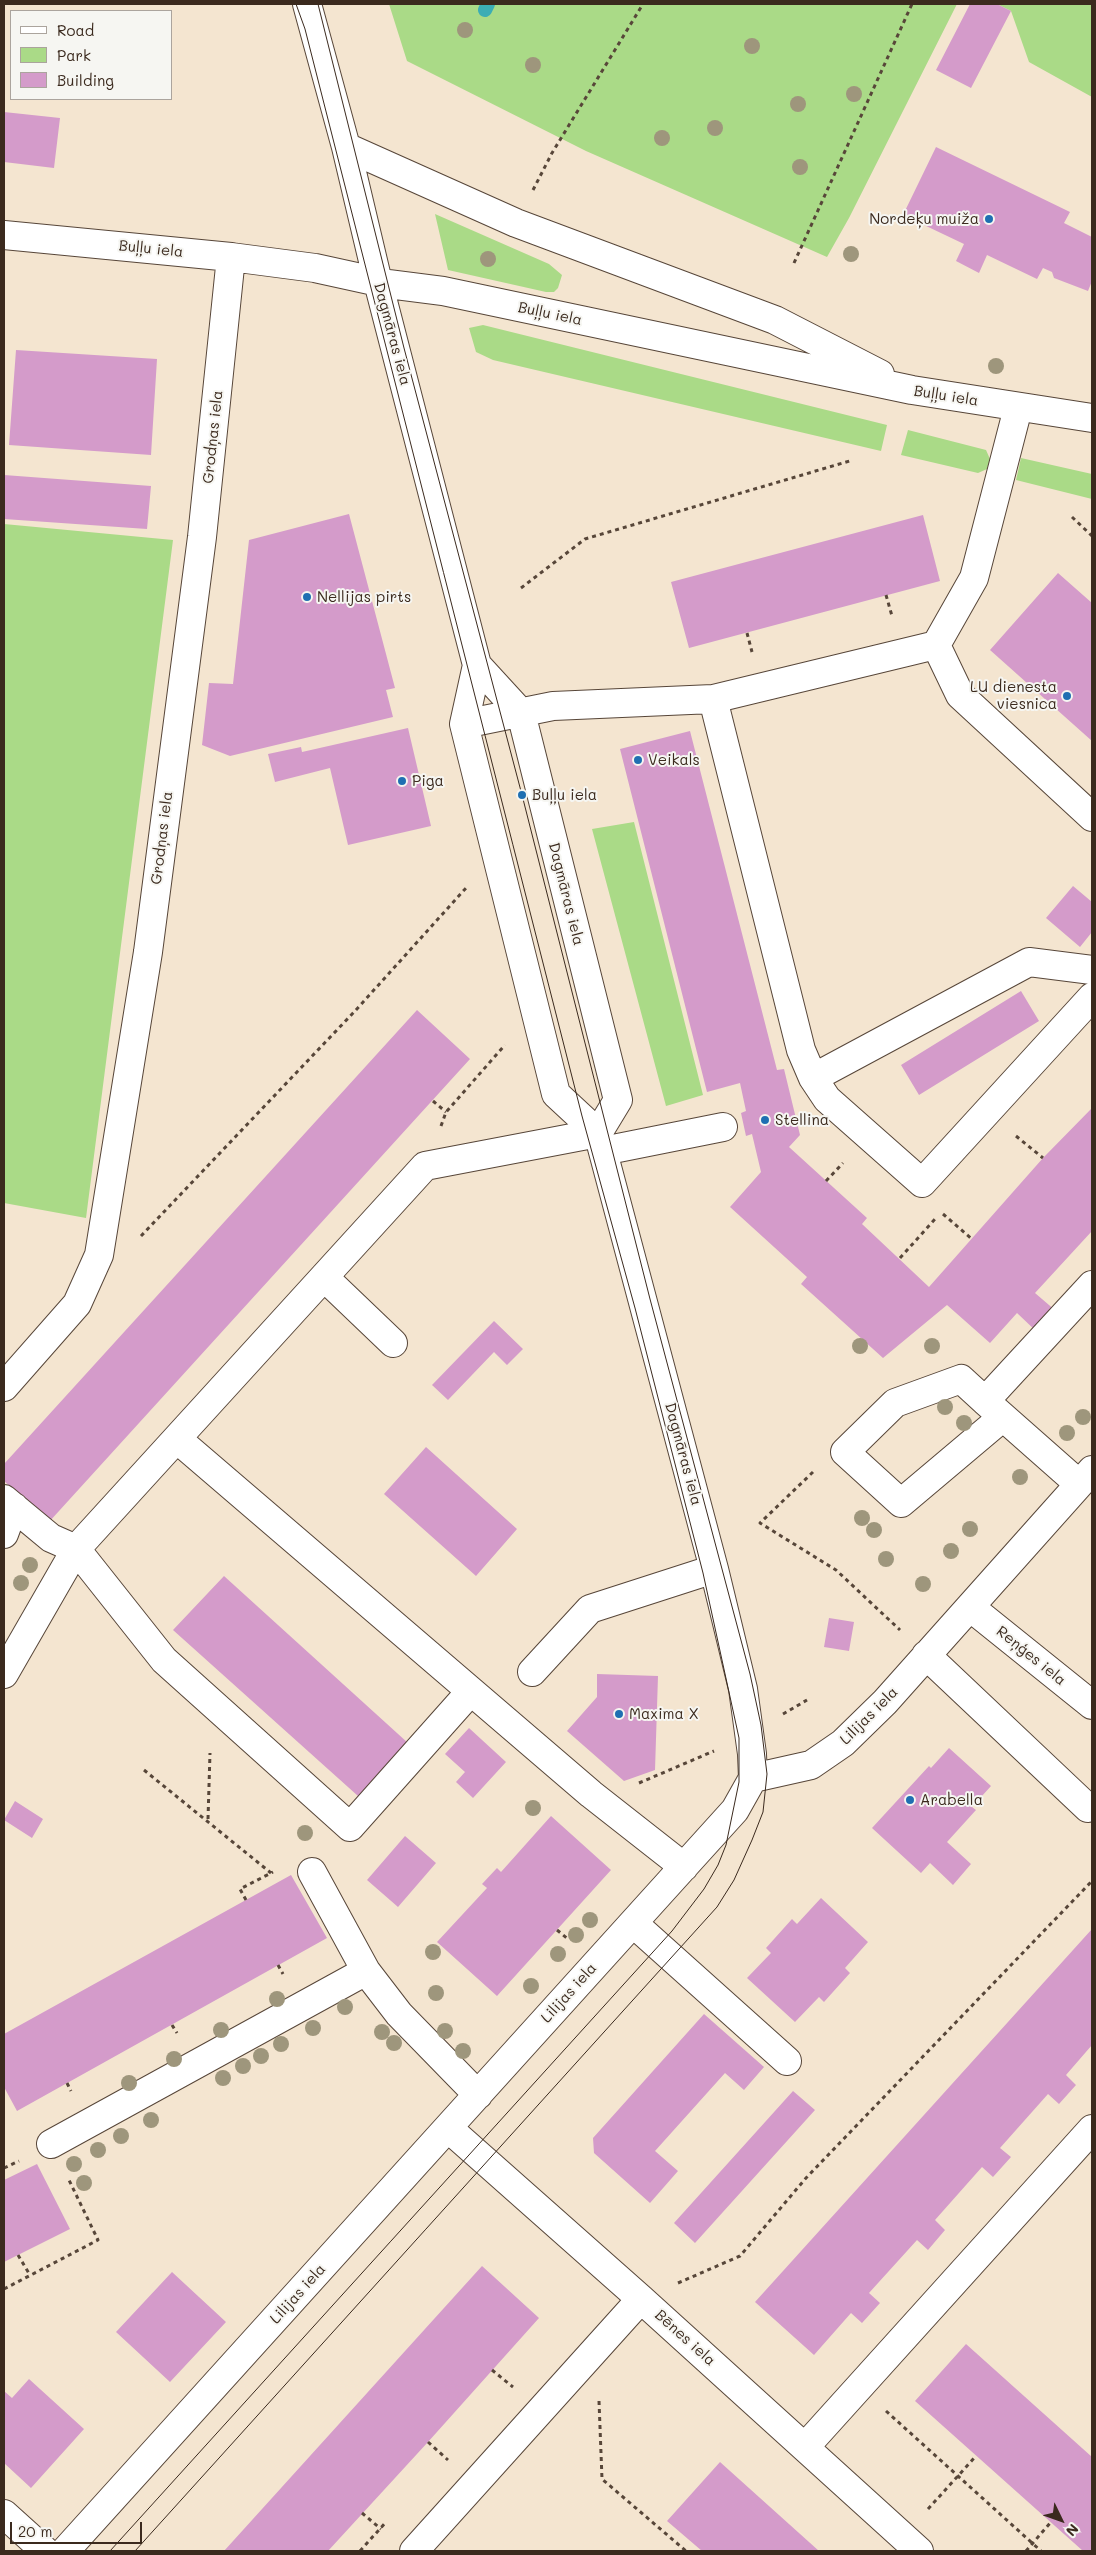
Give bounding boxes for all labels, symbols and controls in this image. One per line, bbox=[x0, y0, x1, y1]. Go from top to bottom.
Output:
legend bbox=[10, 10, 172, 100]
text: Road bbox=[57, 20, 94, 40]
text: Park bbox=[57, 45, 91, 65]
text: Building bbox=[57, 70, 114, 90]
place label: Nordeķu muiža bbox=[869, 210, 979, 228]
marker: Nordeķu muiža bbox=[983, 213, 995, 225]
street label: Buļļu iela bbox=[118, 237, 184, 261]
street label: Dagmāras iela bbox=[370, 281, 414, 387]
street label: Buļļu iela bbox=[516, 298, 584, 330]
street label: Buļļu iela bbox=[912, 382, 980, 410]
street label: Grodņas iela bbox=[199, 389, 227, 485]
place label: Nellijas pirts bbox=[317, 588, 411, 606]
marker: Nellijas pirts bbox=[301, 591, 313, 603]
place label: LU dienesta viesnica bbox=[970, 678, 1057, 713]
marker: LU dienesta viesnica bbox=[1061, 690, 1073, 702]
place label: Veikals bbox=[648, 751, 700, 769]
marker: Veikals bbox=[632, 754, 644, 766]
place label: Piga bbox=[412, 772, 444, 790]
marker: Piga bbox=[396, 775, 408, 787]
place label: Buļļu iela bbox=[532, 786, 597, 804]
marker: Buļļu iela bbox=[516, 789, 528, 801]
street label: Grodņas iela bbox=[147, 790, 177, 886]
street label: Dagmāras iela bbox=[544, 841, 588, 947]
place label: Stellina bbox=[775, 1111, 829, 1129]
marker: Stellina bbox=[759, 1114, 771, 1126]
street label: Dagmāras iela bbox=[661, 1401, 705, 1507]
street label: Reņģes iela bbox=[993, 1622, 1069, 1690]
street label: Lilijas iela bbox=[836, 1683, 902, 1749]
place label: Maxima X bbox=[629, 1705, 699, 1723]
marker: Maxima X bbox=[613, 1708, 625, 1720]
place label: Arabella bbox=[920, 1791, 983, 1809]
marker: Arabella bbox=[904, 1794, 916, 1806]
street label: Lilijas iela bbox=[537, 1959, 601, 2027]
street label: Lilijas iela bbox=[266, 2260, 330, 2328]
street label: Bēnes iela bbox=[651, 2306, 719, 2370]
north arrow bbox=[1036, 2495, 1086, 2545]
scale bar bbox=[12, 2512, 145, 2544]
text: N bbox=[1062, 2520, 1083, 2541]
text: 20 m bbox=[18, 2521, 52, 2541]

